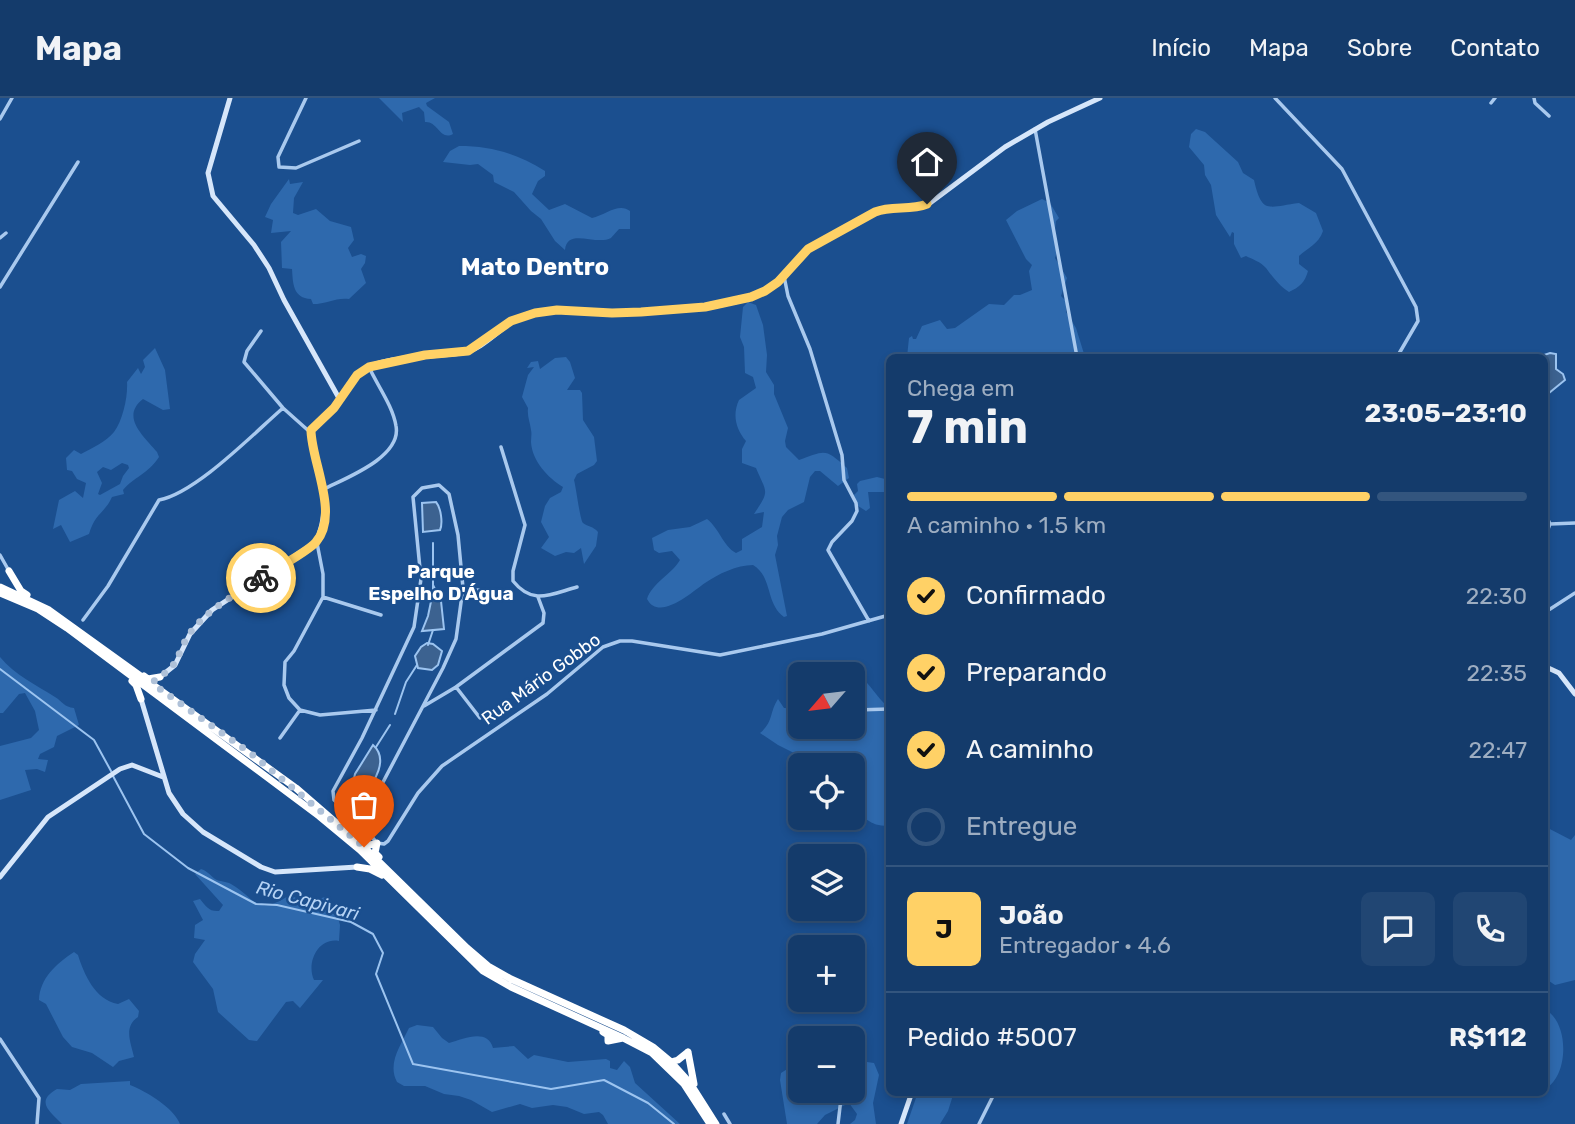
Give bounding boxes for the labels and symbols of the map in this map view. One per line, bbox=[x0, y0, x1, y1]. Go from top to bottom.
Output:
pin bbox=[897, 132, 957, 204]
district label: Mato Dentro bbox=[461, 253, 609, 281]
courier bbox=[226, 543, 296, 613]
district label: Parque Espelho D'Água bbox=[368, 560, 514, 605]
street label: Rua Mário Gobbo bbox=[477, 629, 605, 729]
north arrow bbox=[788, 662, 864, 738]
pin bbox=[334, 775, 394, 847]
water label: Rio Capivari bbox=[254, 876, 362, 925]

